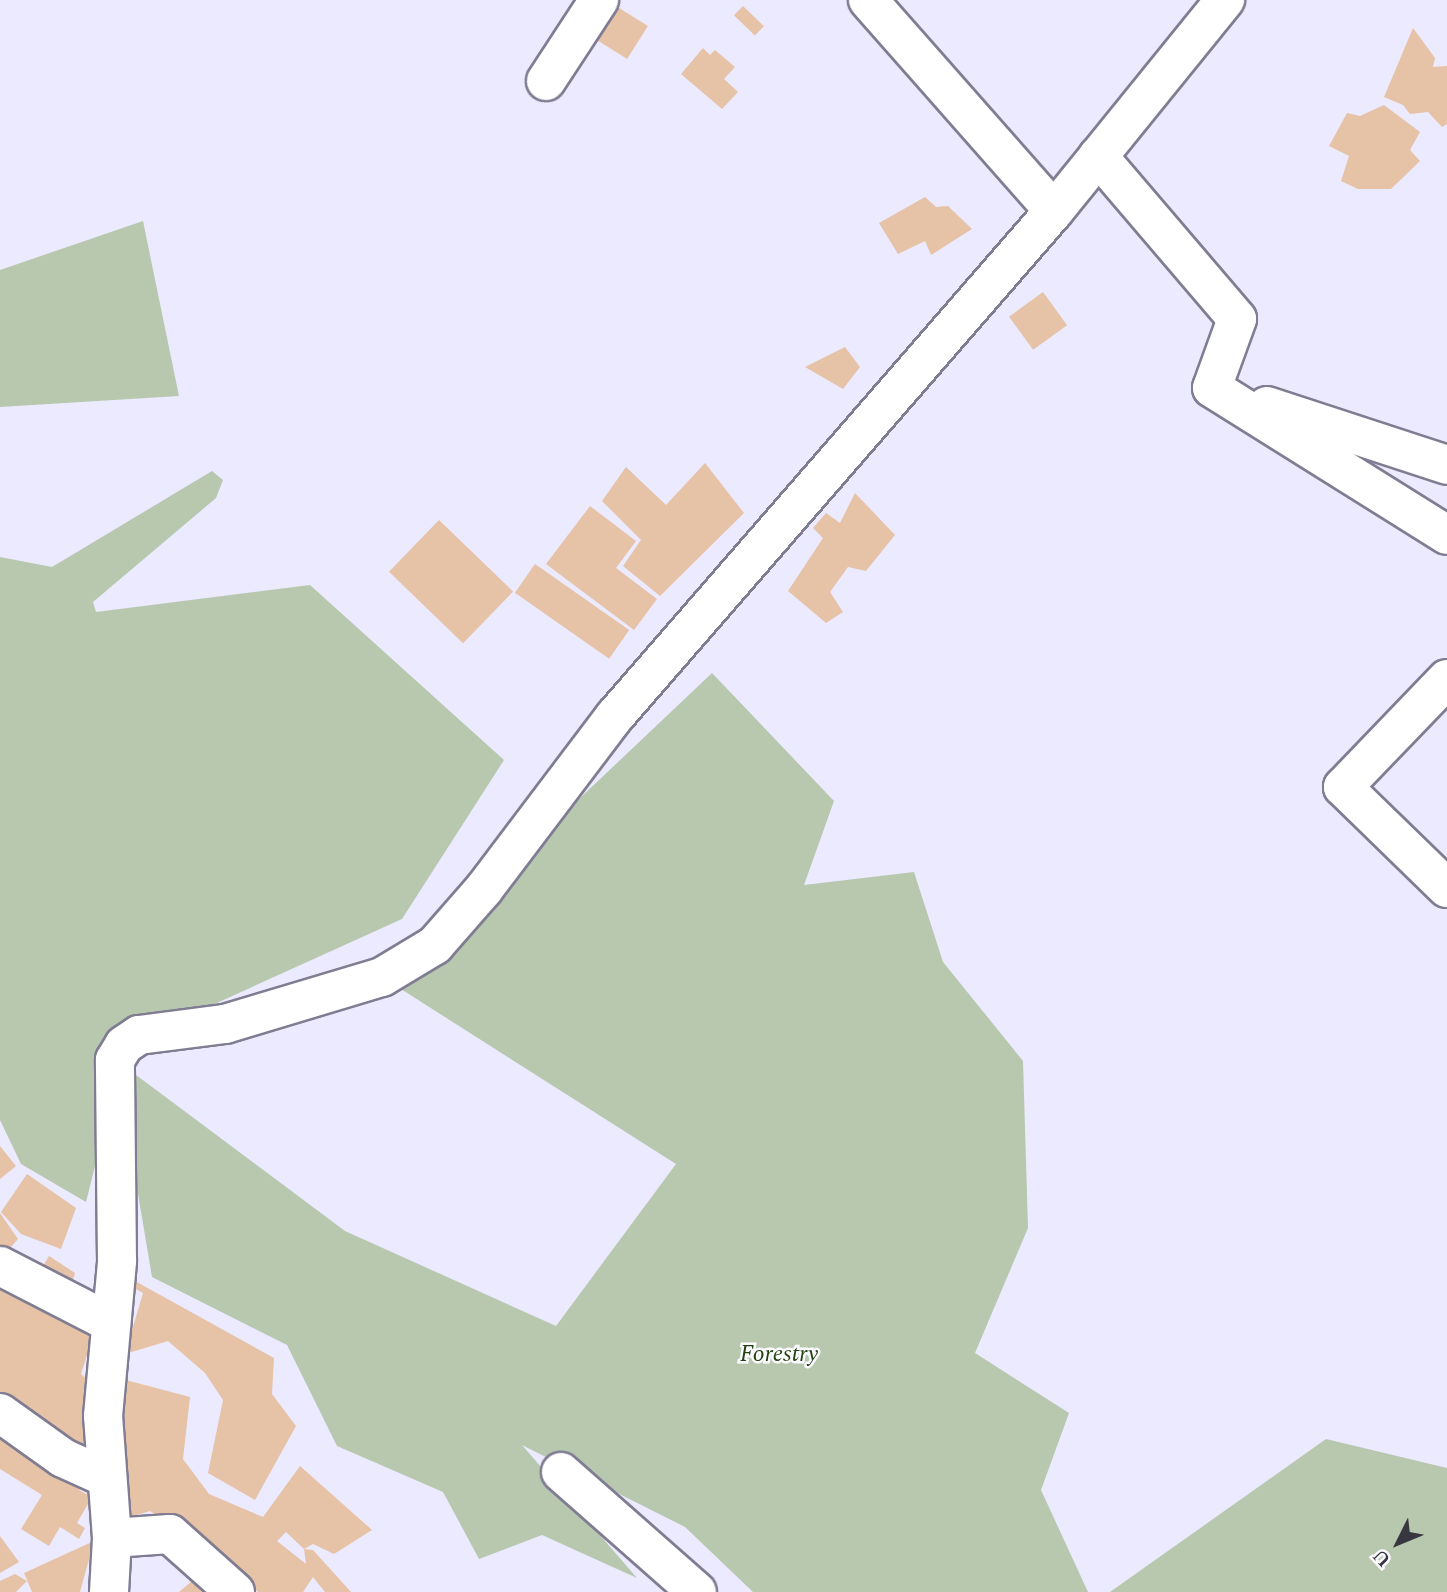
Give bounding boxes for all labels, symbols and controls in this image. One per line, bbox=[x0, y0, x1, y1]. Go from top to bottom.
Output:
park label: Forestry bbox=[740, 1341, 818, 1369]
north arrow bbox=[1363, 1508, 1433, 1578]
text: U bbox=[1366, 1542, 1398, 1573]

